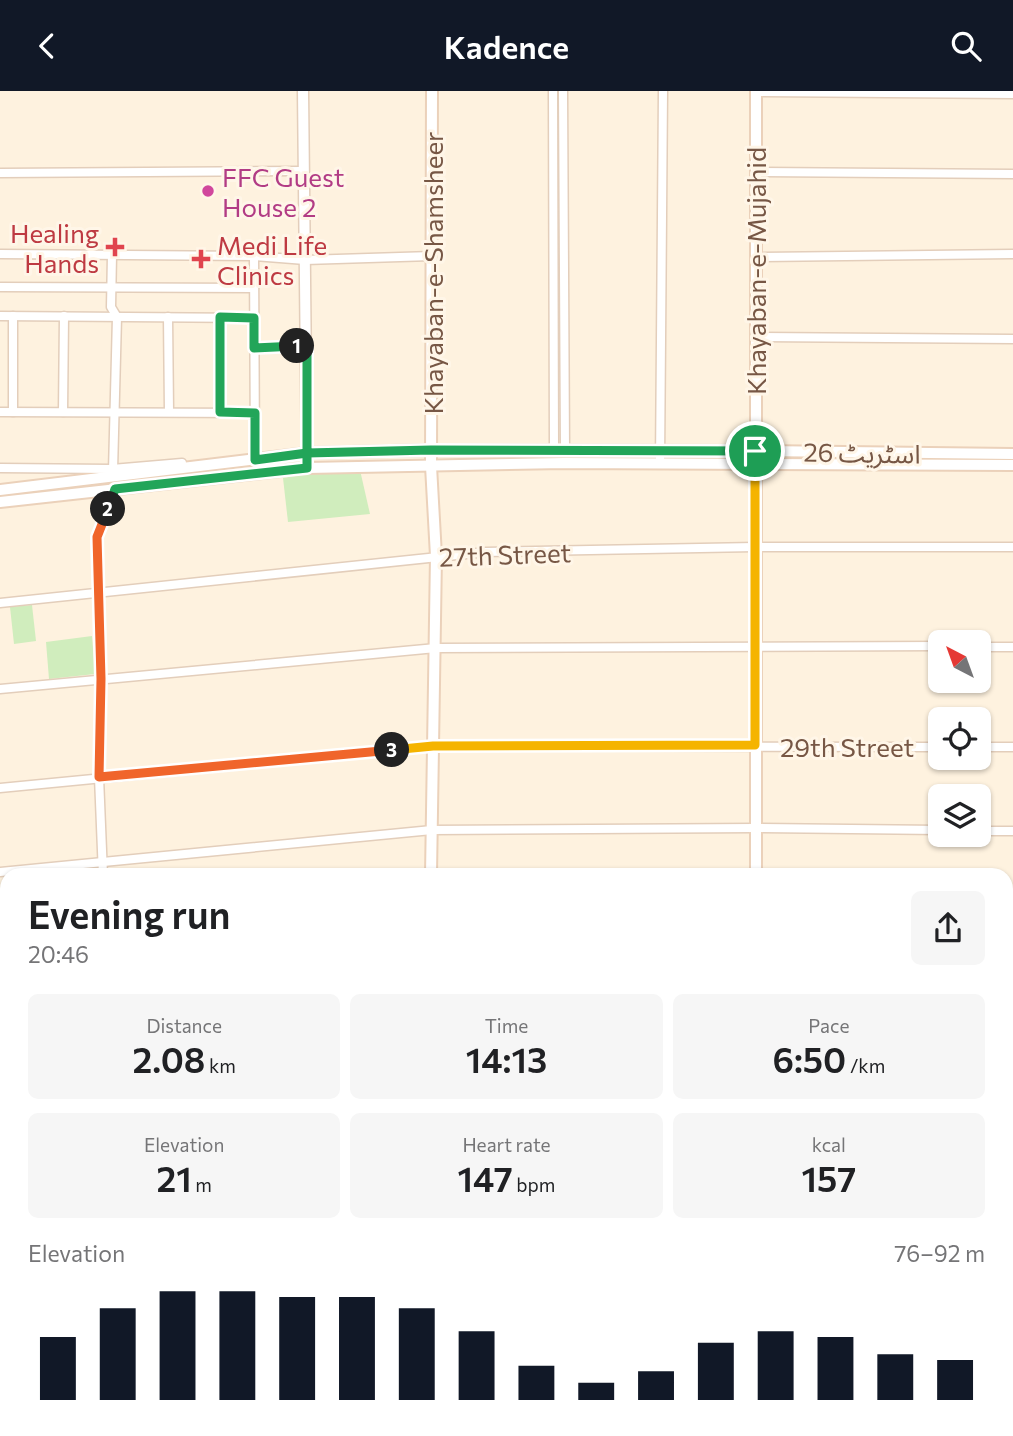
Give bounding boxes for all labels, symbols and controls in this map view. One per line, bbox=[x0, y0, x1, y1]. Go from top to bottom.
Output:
text: Kadence bbox=[444, 26, 569, 66]
icon: back bbox=[28, 27, 66, 65]
icon: search bbox=[947, 27, 985, 65]
street label: Khayaban-e-Shamsheer bbox=[417, 132, 448, 414]
street label: Khayaban-e-Mujahid bbox=[740, 147, 771, 395]
place label: FFC Guest House 2 bbox=[222, 161, 344, 222]
marker: FFC Guest House 2 bbox=[200, 183, 216, 199]
place label: Healing Hands bbox=[10, 217, 99, 278]
place label: Medi Life Clinics bbox=[217, 229, 327, 290]
marker: Healing Hands bbox=[105, 237, 125, 257]
marker: Medi Life Clinics bbox=[191, 249, 211, 269]
pin: 1 bbox=[280, 329, 314, 363]
text: 1 bbox=[292, 334, 301, 357]
pin bbox=[725, 421, 785, 481]
icon: arrive bbox=[736, 432, 774, 470]
street label: اسٹریٹ 26 bbox=[803, 435, 921, 470]
pin: 2 bbox=[90, 491, 126, 527]
text: 2 bbox=[102, 497, 113, 520]
street label: 27th Street bbox=[438, 536, 572, 572]
north arrow bbox=[928, 630, 990, 693]
map controls bbox=[928, 630, 991, 847]
button: locate bbox=[928, 707, 991, 770]
street label: 29th Street bbox=[780, 731, 914, 762]
pin: 3 bbox=[374, 733, 410, 767]
text: 3 bbox=[386, 738, 397, 761]
button: layers bbox=[928, 784, 991, 847]
text: Evening run bbox=[28, 890, 231, 937]
button: share bbox=[911, 891, 985, 965]
text: 20:46 bbox=[28, 940, 89, 968]
text: Distance bbox=[146, 1014, 222, 1037]
text: Time bbox=[485, 1014, 528, 1037]
text: Pace bbox=[808, 1014, 849, 1037]
text: 2.08 bbox=[133, 1037, 205, 1080]
text: 14:13 bbox=[466, 1037, 547, 1080]
text: 6:50 bbox=[772, 1037, 846, 1080]
text: km bbox=[205, 1054, 236, 1077]
text: /km bbox=[846, 1054, 885, 1077]
text: Elevation bbox=[144, 1133, 224, 1156]
text: Heart rate bbox=[462, 1133, 551, 1156]
text: kcal bbox=[812, 1133, 846, 1156]
text: 21 bbox=[156, 1156, 192, 1199]
text: 147 bbox=[458, 1156, 513, 1199]
text: 157 bbox=[801, 1156, 856, 1199]
text: m bbox=[192, 1173, 212, 1196]
text: bpm bbox=[513, 1173, 555, 1196]
text: Elevation bbox=[28, 1239, 125, 1267]
text: 76–92 m bbox=[894, 1239, 985, 1267]

